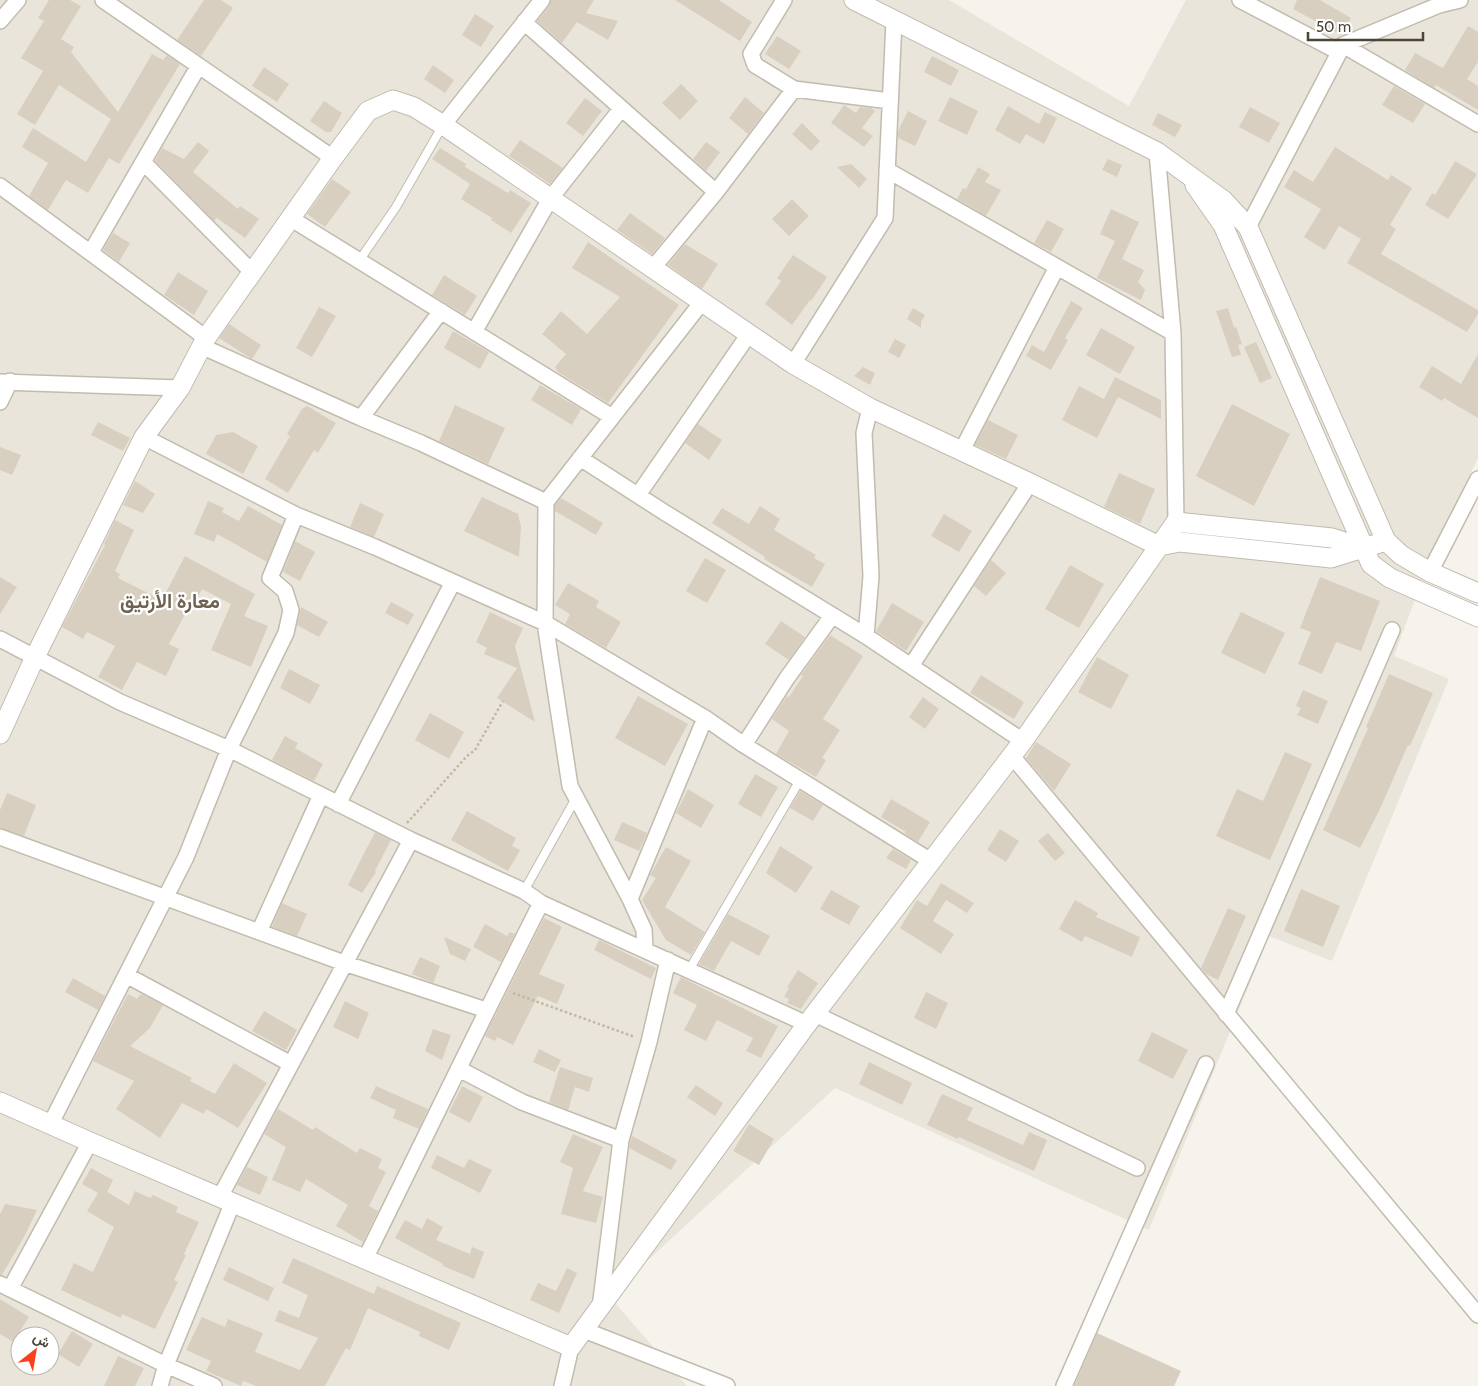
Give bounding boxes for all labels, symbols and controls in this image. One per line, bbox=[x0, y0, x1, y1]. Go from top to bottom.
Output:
scale bar bbox=[1308, 10, 1423, 42]
text: 50 m bbox=[1316, 18, 1351, 36]
district label: معارة الأرتيق bbox=[120, 589, 220, 614]
north arrow bbox=[10, 1326, 60, 1376]
text: ش bbox=[30, 1328, 54, 1352]

